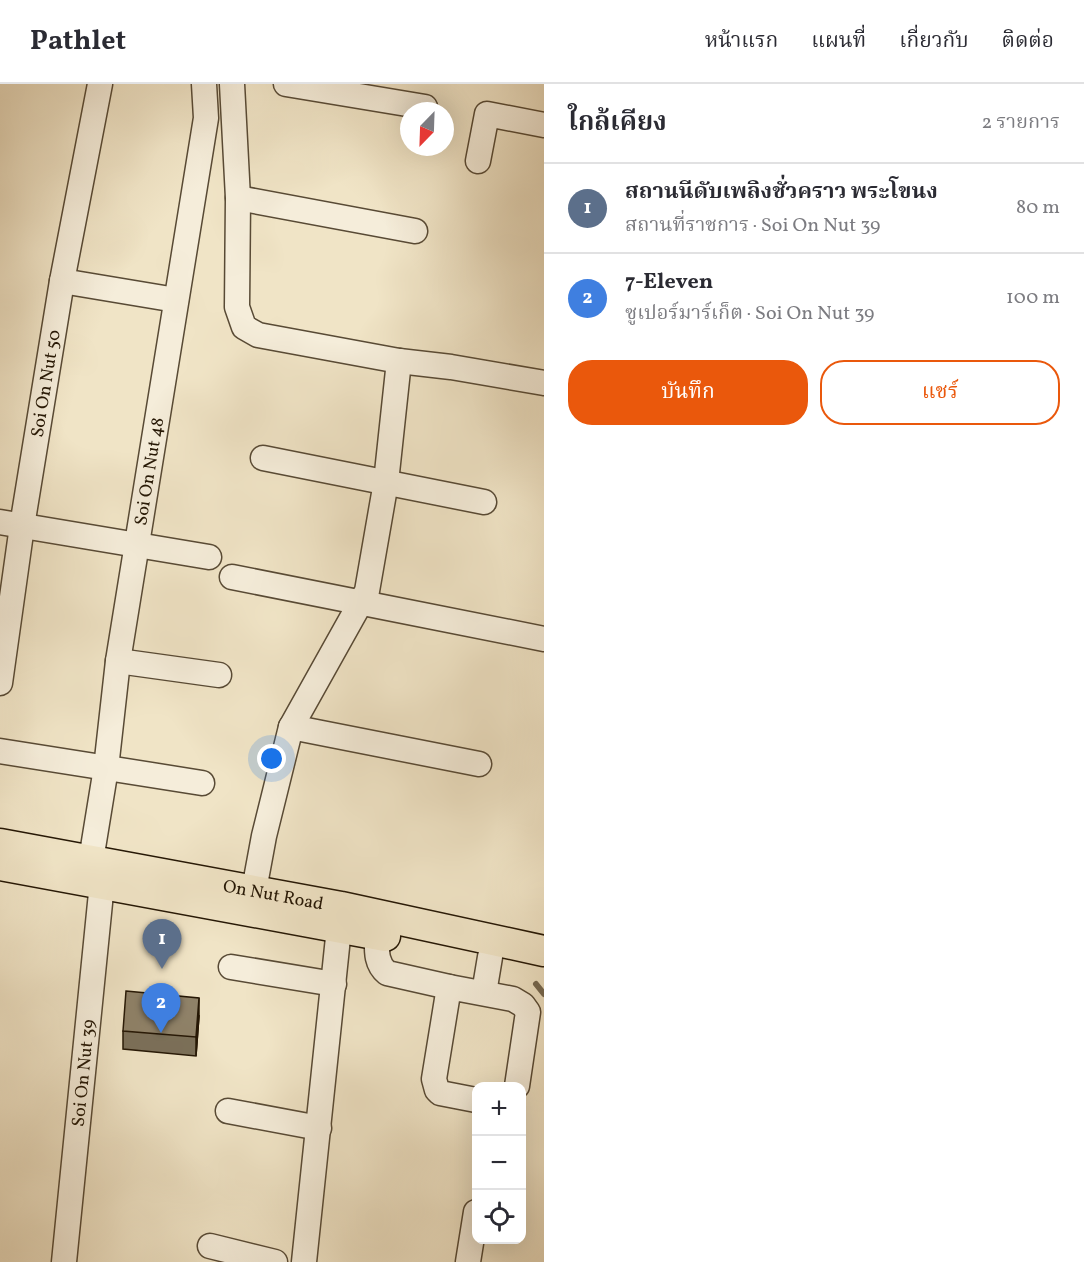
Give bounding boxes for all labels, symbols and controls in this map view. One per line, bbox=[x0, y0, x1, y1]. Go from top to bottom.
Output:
text: Pathlet bbox=[30, 22, 126, 61]
text: หน้าแรก bbox=[705, 27, 778, 56]
text: แผนที่ bbox=[811, 27, 866, 56]
text: เกี่ยวกับ bbox=[899, 27, 969, 56]
text: ติดต่อ bbox=[1002, 27, 1054, 56]
north arrow bbox=[400, 102, 454, 156]
text: ใกล้เคียง bbox=[568, 105, 667, 141]
text: 2 รายการ bbox=[982, 109, 1060, 137]
text: สถานนีดับเพลิงชั่วคราว พระโขนง bbox=[625, 177, 938, 208]
text: 1 bbox=[583, 194, 592, 222]
text: 80 m bbox=[1016, 194, 1060, 222]
text: สถานที่ราชการ · Soi On Nut 39 bbox=[625, 212, 880, 240]
text: 7-Eleven bbox=[625, 267, 713, 298]
text: 2 bbox=[582, 284, 593, 312]
text: 100 m bbox=[1006, 284, 1060, 312]
text: ซูเปอร์มาร์เก็ต · Soi On Nut 39 bbox=[625, 300, 874, 328]
street label: Soi On Nut 50 bbox=[26, 328, 68, 439]
button: บันทึก bbox=[568, 360, 808, 425]
button: แชร์ bbox=[820, 360, 1060, 425]
street label: Soi On Nut 48 bbox=[129, 416, 171, 527]
your location bbox=[257, 744, 286, 773]
street label: On Nut Road bbox=[221, 874, 325, 918]
pin: 1 bbox=[142, 920, 182, 969]
pin: 2 bbox=[142, 984, 180, 1033]
street label: Soi On Nut 39 bbox=[67, 1018, 102, 1128]
map controls bbox=[472, 1082, 526, 1244]
button: + bbox=[472, 1082, 526, 1136]
button: − bbox=[472, 1136, 526, 1190]
button: locate bbox=[472, 1190, 526, 1244]

